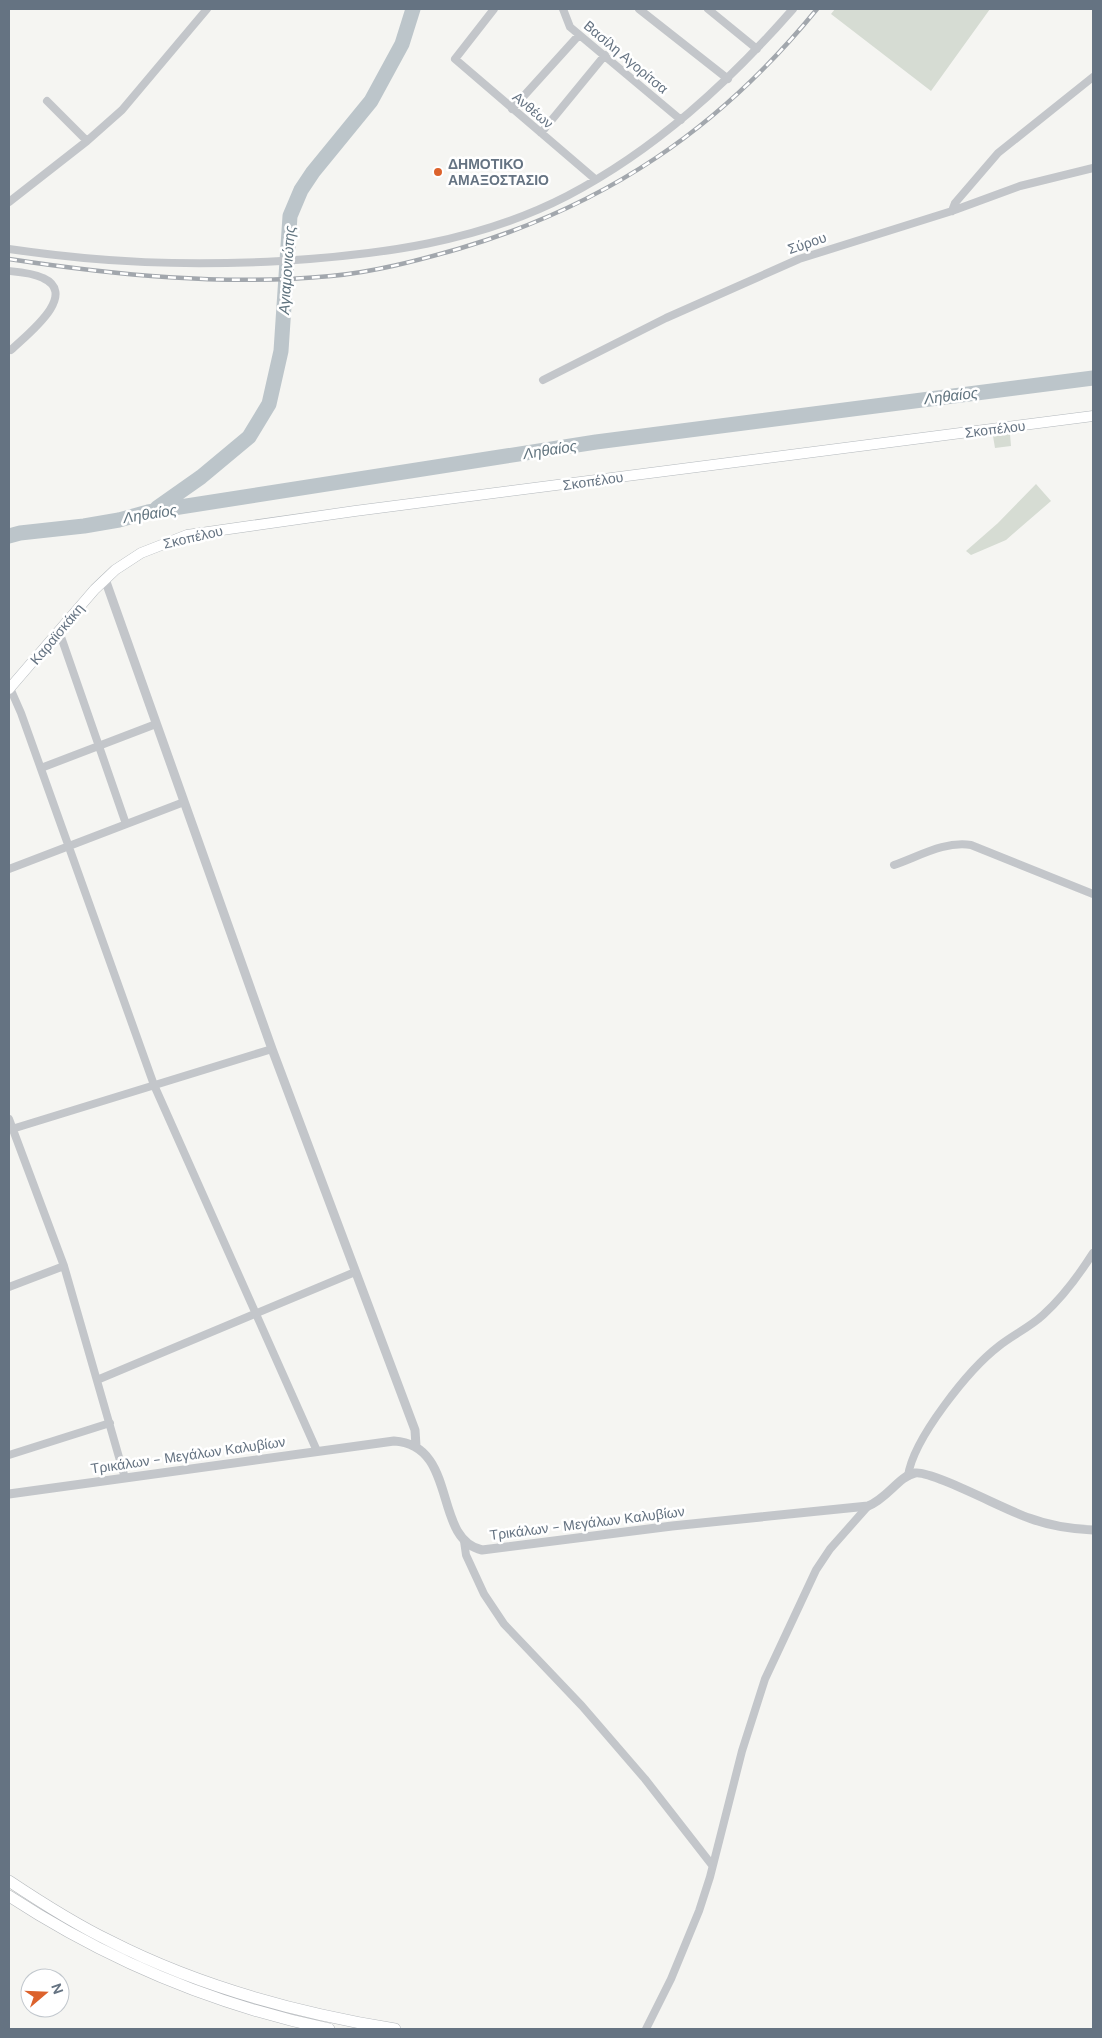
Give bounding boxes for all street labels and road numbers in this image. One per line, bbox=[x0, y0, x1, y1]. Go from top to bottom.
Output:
street label: Βασίλη Αγορίτσα bbox=[580, 16, 672, 98]
street label: Ανθέων bbox=[509, 88, 557, 132]
street label: Σύρου bbox=[785, 228, 829, 258]
street label: Σκοπέλου bbox=[964, 416, 1026, 442]
street label: Σκοπέλου bbox=[562, 468, 624, 494]
street label: Σκοπέλου bbox=[161, 521, 225, 553]
street label: Καραϊσκάκη bbox=[26, 600, 88, 668]
street label: Τρικάλων - Μεγάλων Καλυβίων bbox=[90, 1432, 286, 1478]
street label: Τρικάλων - Μεγάλων Καλυβίων bbox=[488, 1502, 686, 1544]

